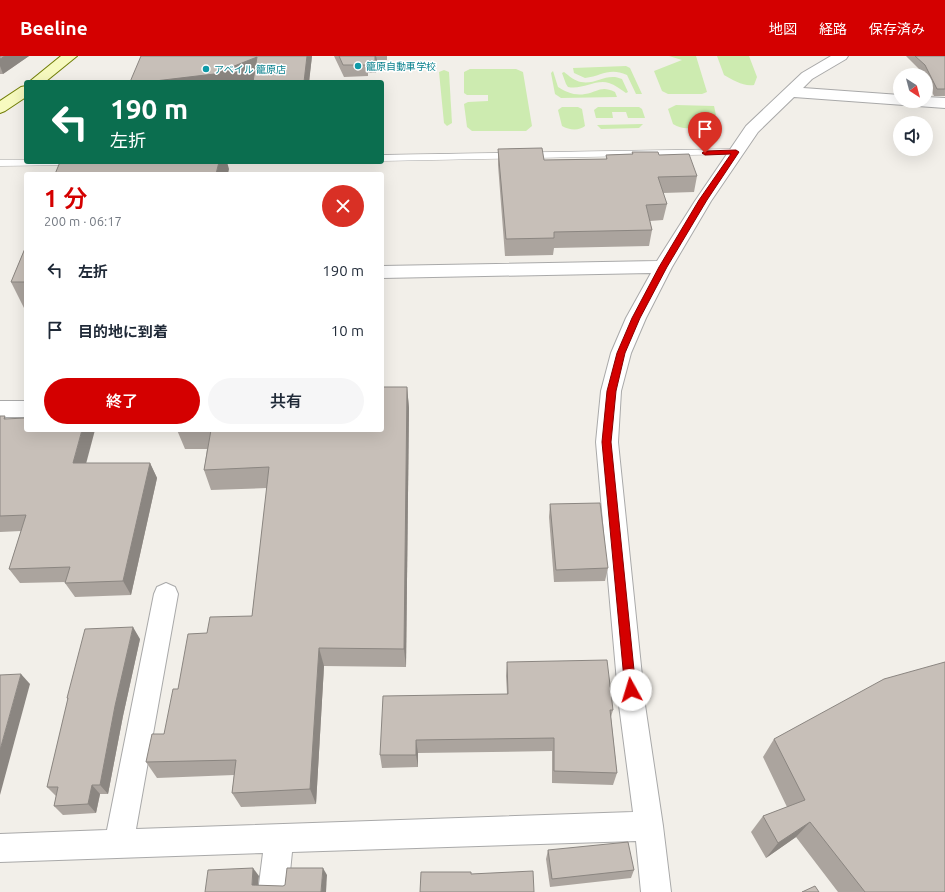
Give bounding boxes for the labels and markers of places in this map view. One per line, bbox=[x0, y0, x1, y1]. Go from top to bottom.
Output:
marker: 籠原自動車学校 bbox=[353, 61, 363, 71]
place label: 籠原自動車学校 bbox=[366, 61, 436, 72]
marker: アベイル 籠原店 bbox=[201, 64, 211, 74]
place label: アベイル 籠原店 bbox=[214, 64, 286, 75]
pin bbox=[688, 112, 722, 153]

